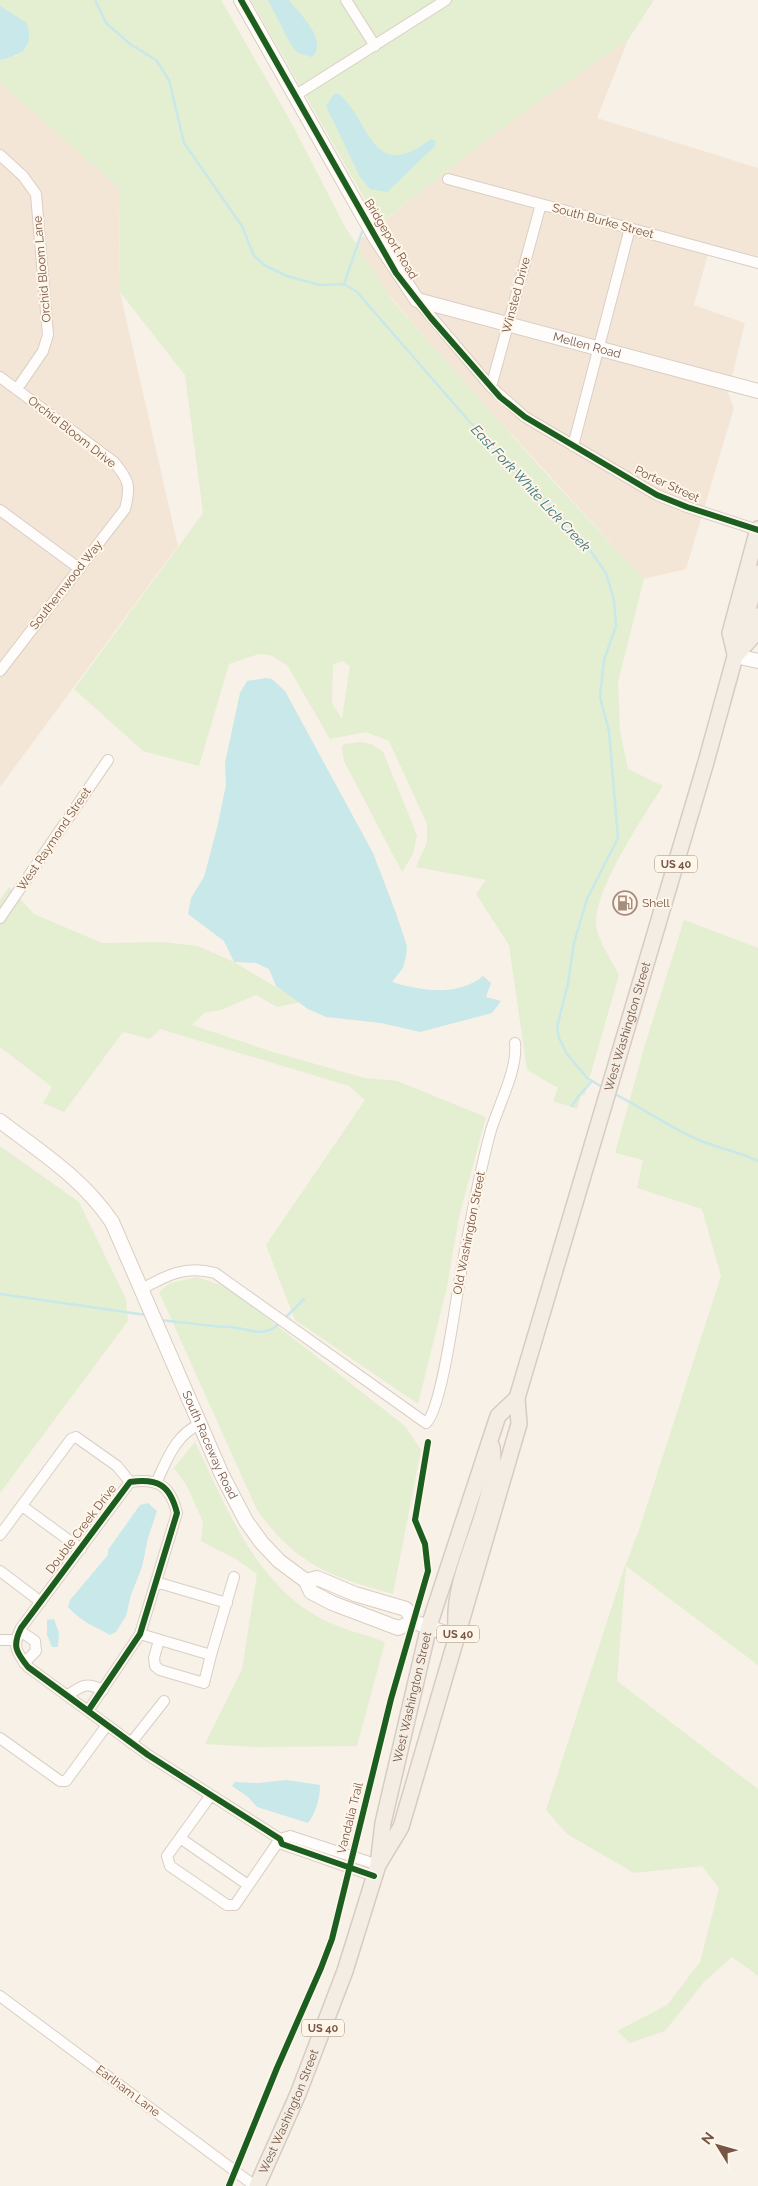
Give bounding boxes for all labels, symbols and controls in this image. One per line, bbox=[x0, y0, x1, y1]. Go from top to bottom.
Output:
street label: Bridgeport Road bbox=[361, 196, 421, 282]
street label: South Burke Street bbox=[551, 201, 655, 241]
street label: Orchid Bloom Lane bbox=[30, 215, 54, 323]
street label: Winsted Drive bbox=[499, 255, 533, 335]
street label: Mellen Road bbox=[551, 330, 623, 361]
street label: Orchid Bloom Drive bbox=[25, 393, 119, 471]
water label: East Fork White Lick Creek bbox=[468, 421, 594, 555]
street label: Porter Street bbox=[632, 463, 702, 505]
street label: Southernwood Way bbox=[27, 537, 105, 632]
street label: West Raymond Street bbox=[14, 785, 94, 893]
road number: US 40 bbox=[655, 856, 697, 872]
fuel station icon: Shell bbox=[612, 890, 638, 916]
place label: Shell bbox=[642, 896, 671, 910]
street label: West Washington Street bbox=[602, 960, 653, 1093]
street label: Old Washington Street bbox=[450, 1170, 488, 1296]
street label: South Raceway Road bbox=[179, 1389, 240, 1501]
street label: Double Creek Drive bbox=[43, 1482, 119, 1576]
road number: US 40 bbox=[437, 1626, 479, 1642]
street label: West Washington Street bbox=[390, 1630, 434, 1764]
street label: Vandalia Trail bbox=[334, 1780, 366, 1855]
road number: US 40 bbox=[302, 2020, 344, 2036]
street label: West Washington Street bbox=[256, 2047, 321, 2176]
street label: Earlham Lane bbox=[93, 2062, 163, 2120]
north arrow bbox=[693, 2121, 743, 2171]
text: N bbox=[698, 2129, 717, 2147]

